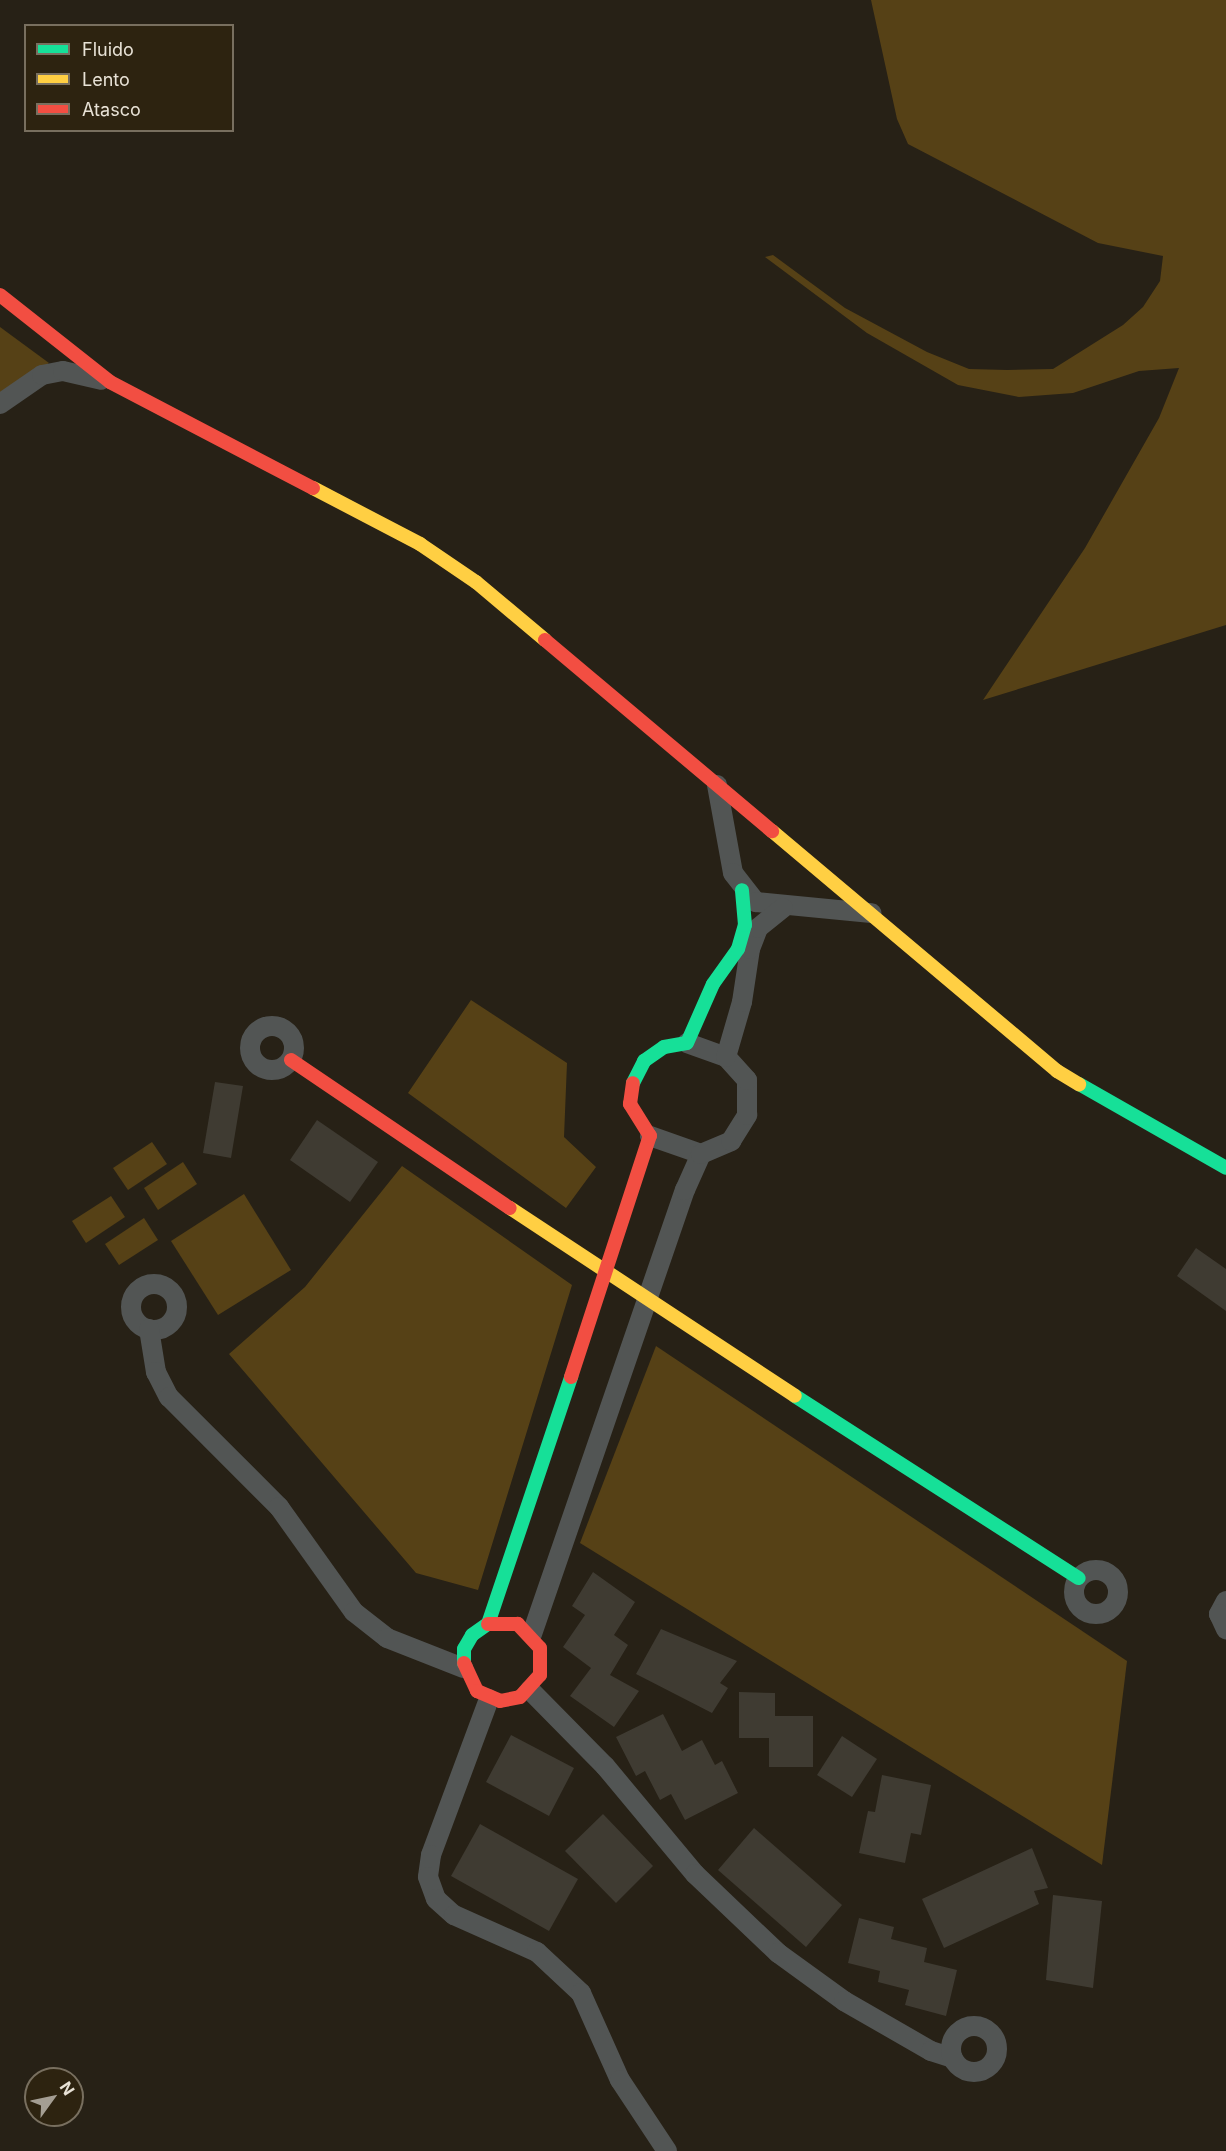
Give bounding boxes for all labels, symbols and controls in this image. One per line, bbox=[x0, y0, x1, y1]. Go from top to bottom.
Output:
legend bbox=[24, 24, 234, 132]
text: Fluido bbox=[82, 39, 134, 60]
text: Lento bbox=[82, 69, 130, 90]
text: Atasco bbox=[82, 99, 141, 120]
north arrow bbox=[24, 2067, 84, 2127]
text: N bbox=[56, 2078, 79, 2099]

